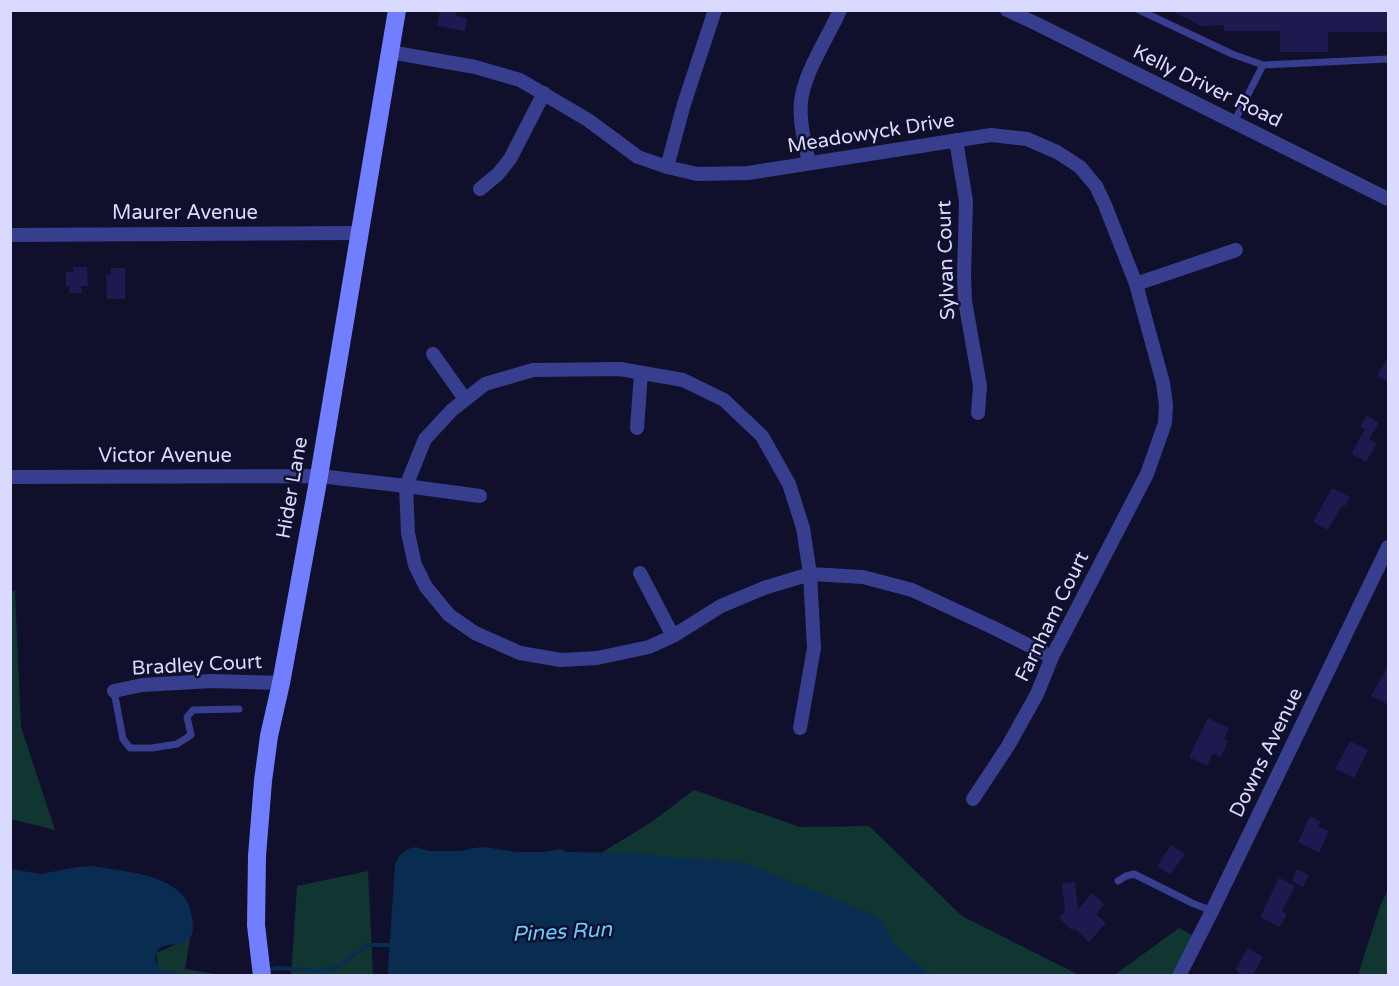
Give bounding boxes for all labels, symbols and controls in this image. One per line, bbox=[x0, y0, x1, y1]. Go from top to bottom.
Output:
street label: Kelly Driver Road bbox=[1128, 40, 1286, 134]
street label: Meadowyck Drive bbox=[786, 109, 956, 159]
street label: Sylvan Court bbox=[933, 200, 961, 320]
street label: Maurer Avenue bbox=[112, 202, 258, 226]
street label: Hider Lane bbox=[272, 435, 314, 541]
street label: Victor Avenue bbox=[98, 445, 232, 469]
street label: Farnham Court bbox=[1011, 548, 1095, 686]
street label: Bradley Court bbox=[131, 651, 263, 681]
street label: Downs Avenue bbox=[1225, 684, 1309, 822]
water label: Pines Run bbox=[511, 918, 613, 948]

